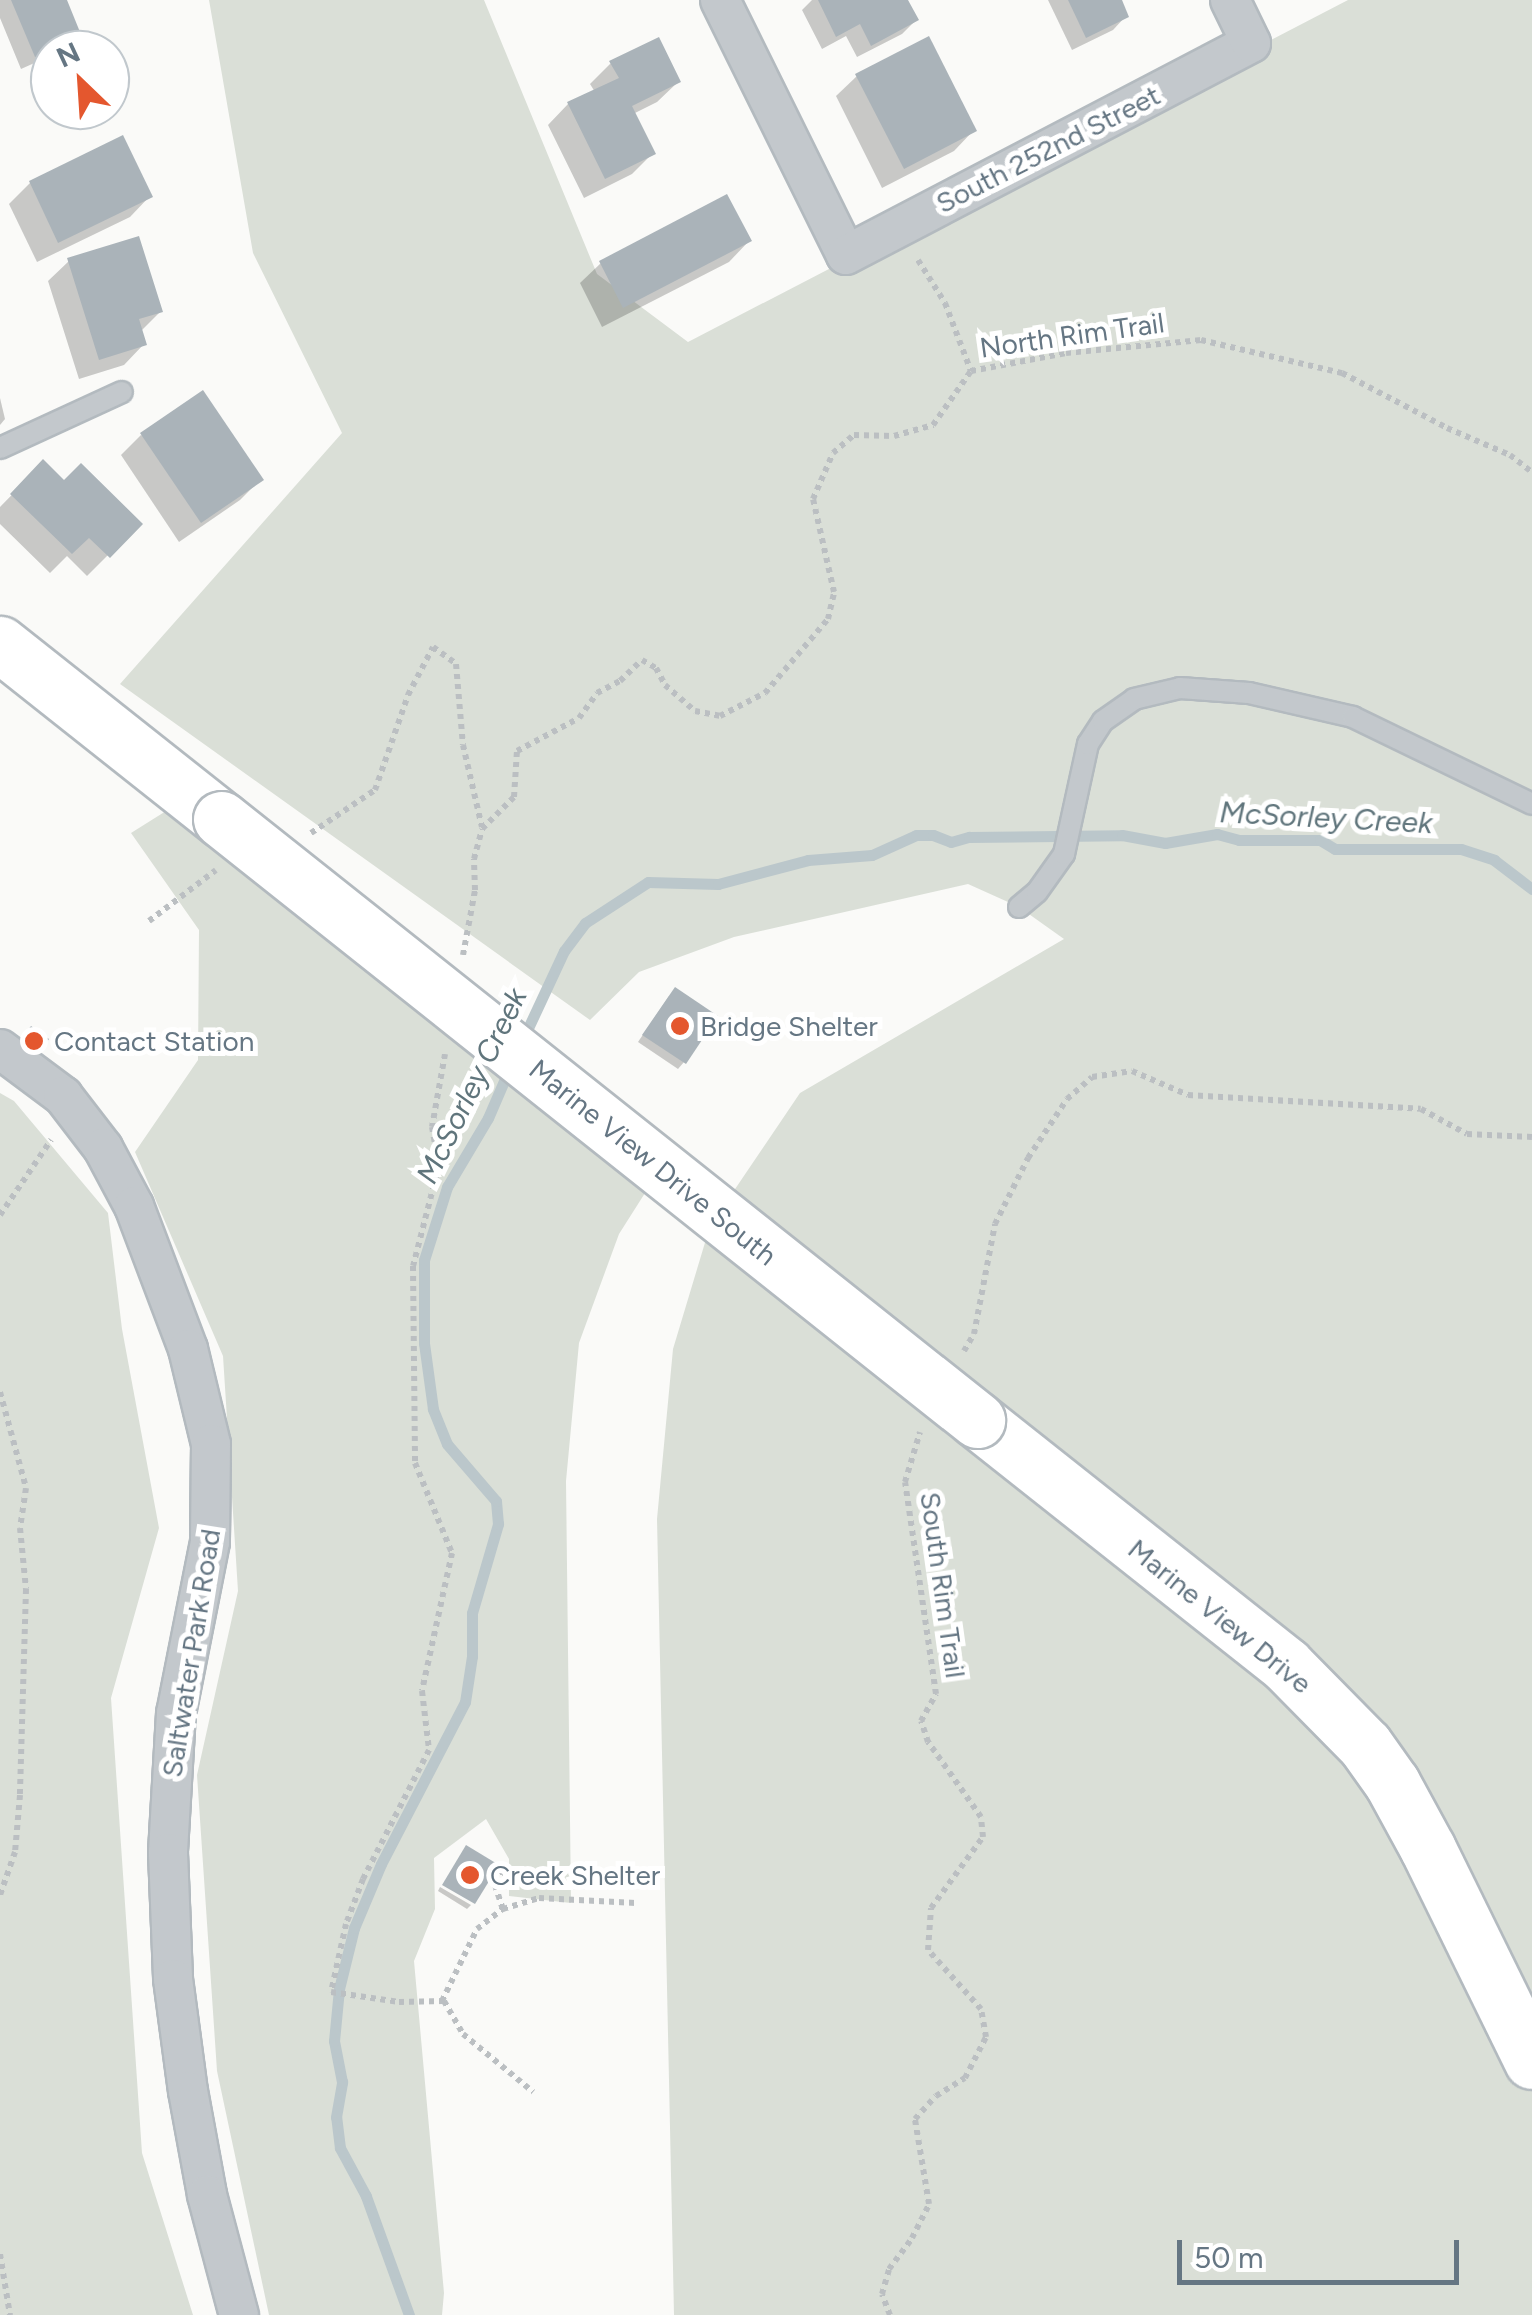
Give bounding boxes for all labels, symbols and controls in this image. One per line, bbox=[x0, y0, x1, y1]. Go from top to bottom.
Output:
north arrow bbox=[30, 30, 130, 130]
text: N bbox=[51, 35, 85, 75]
street label: South 252nd Street bbox=[930, 78, 1166, 220]
street label: North Rim Trail bbox=[978, 305, 1166, 365]
water label: McSorley Creek bbox=[1219, 794, 1433, 842]
water label: McSorley Creek bbox=[409, 982, 535, 1190]
place label: Bridge Shelter bbox=[700, 1009, 878, 1043]
marker: Bridge Shelter bbox=[669, 1015, 691, 1037]
place label: Contact Station bbox=[54, 1024, 254, 1058]
marker: Contact Station bbox=[23, 1030, 45, 1052]
street label: Marine View Drive South bbox=[523, 1052, 783, 1272]
street label: South Rim Trail bbox=[913, 1490, 973, 1680]
street label: Saltwater Park Road bbox=[155, 1526, 227, 1780]
street label: Marine View Drive bbox=[1122, 1532, 1318, 1700]
place label: Creek Shelter bbox=[490, 1858, 660, 1892]
marker: Creek Shelter bbox=[459, 1864, 481, 1886]
scale bar bbox=[1182, 2220, 1464, 2282]
text: 50 m bbox=[1194, 2239, 1263, 2276]

